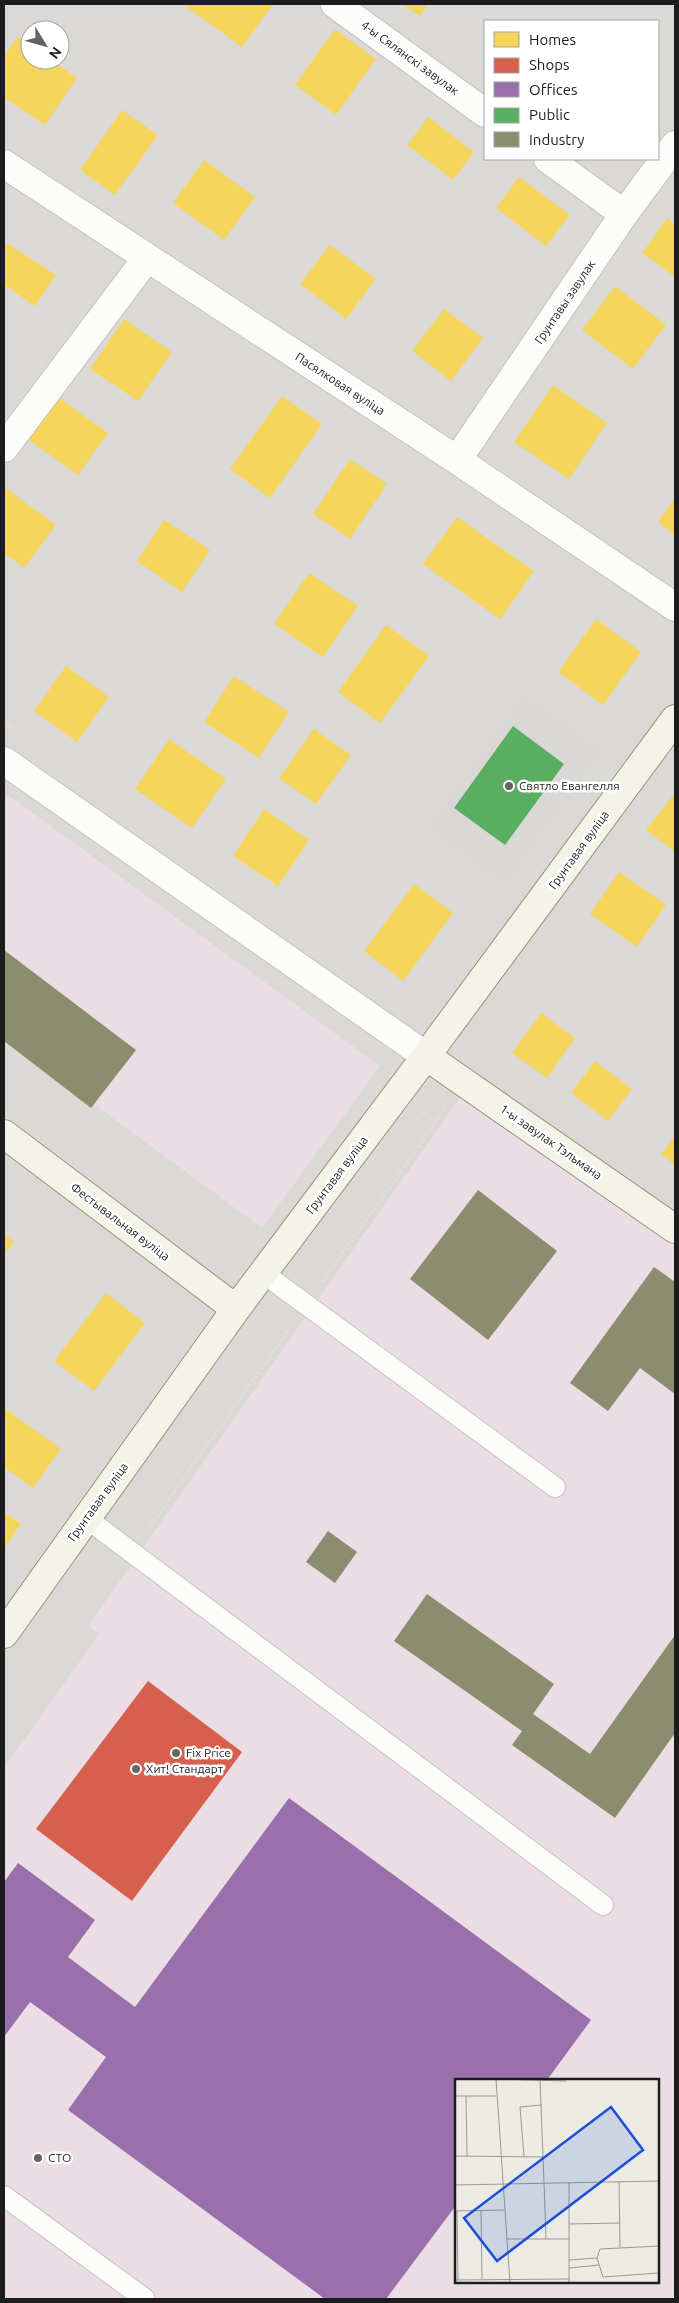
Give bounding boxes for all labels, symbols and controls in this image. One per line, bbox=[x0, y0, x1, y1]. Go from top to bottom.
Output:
street label: 4-ы Сялянскі завулак bbox=[359, 18, 461, 97]
north arrow bbox=[20, 20, 70, 70]
legend bbox=[484, 20, 659, 160]
text: Homes bbox=[529, 31, 576, 48]
text: N bbox=[46, 44, 65, 62]
text: Shops bbox=[529, 56, 570, 73]
text: Offices bbox=[529, 81, 577, 98]
text: Public bbox=[529, 106, 570, 123]
text: Industry bbox=[529, 131, 584, 148]
street label: Грунтавы завулак bbox=[532, 257, 597, 346]
street label: Пасялковая вуліца bbox=[293, 350, 387, 417]
place label: Святло Евангелля bbox=[519, 779, 620, 792]
marker: Святло Евангелля bbox=[503, 780, 515, 792]
street label: Грунтавая вуліца bbox=[546, 808, 611, 891]
street label: 1-ы завулак Тэльмана bbox=[498, 1101, 605, 1182]
street label: Грунтавая вуліца bbox=[303, 1133, 370, 1216]
street label: Фестывальная вуліца bbox=[68, 1180, 172, 1263]
street label: Грунтавая вуліца bbox=[65, 1460, 130, 1543]
place label: Fix Price bbox=[186, 1746, 231, 1759]
marker: Fix Price bbox=[170, 1747, 182, 1759]
place label: Хит! Стандарт bbox=[146, 1762, 224, 1775]
marker: Хит! Стандарт bbox=[130, 1763, 142, 1775]
inset map bbox=[455, 2079, 659, 2283]
place label: СТО bbox=[48, 2151, 71, 2164]
marker: СТО bbox=[32, 2152, 44, 2164]

